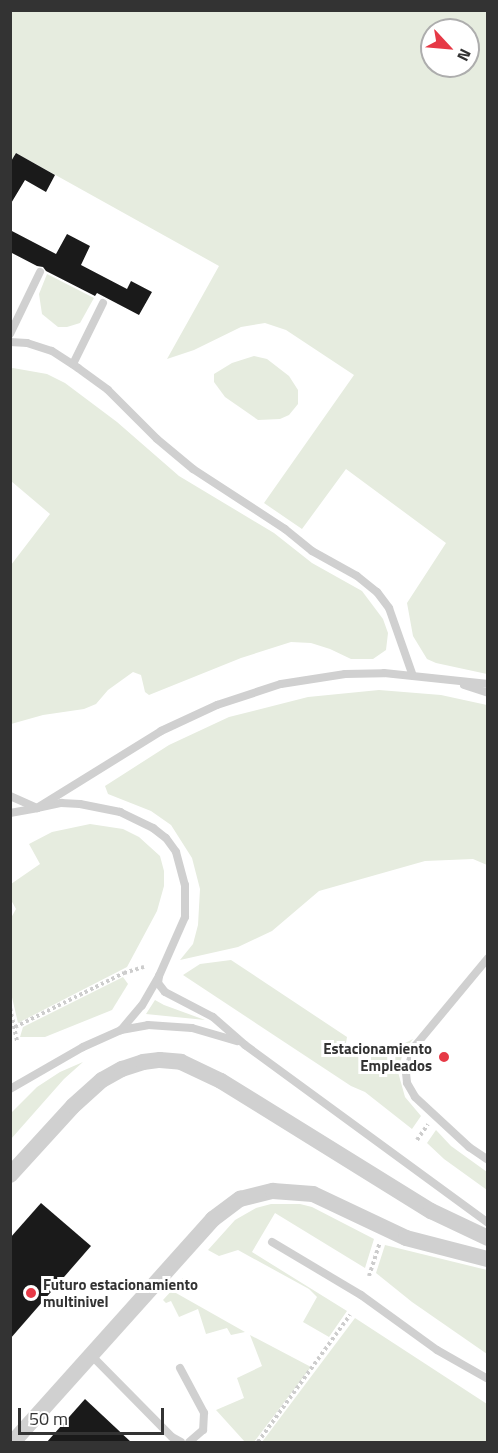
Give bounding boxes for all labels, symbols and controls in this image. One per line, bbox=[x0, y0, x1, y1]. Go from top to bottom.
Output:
north arrow bbox=[420, 18, 480, 78]
text: N bbox=[451, 45, 478, 65]
place label: Estacionamiento Empleados bbox=[323, 1039, 432, 1074]
marker: Estacionamiento Empleados bbox=[437, 1050, 451, 1064]
place label: Futuro estacionamiento multinivel bbox=[43, 1275, 198, 1310]
marker: Futuro estacionamiento multinivel bbox=[24, 1286, 38, 1300]
scale bar bbox=[21, 1396, 166, 1434]
text: 50 m bbox=[29, 1405, 68, 1432]

